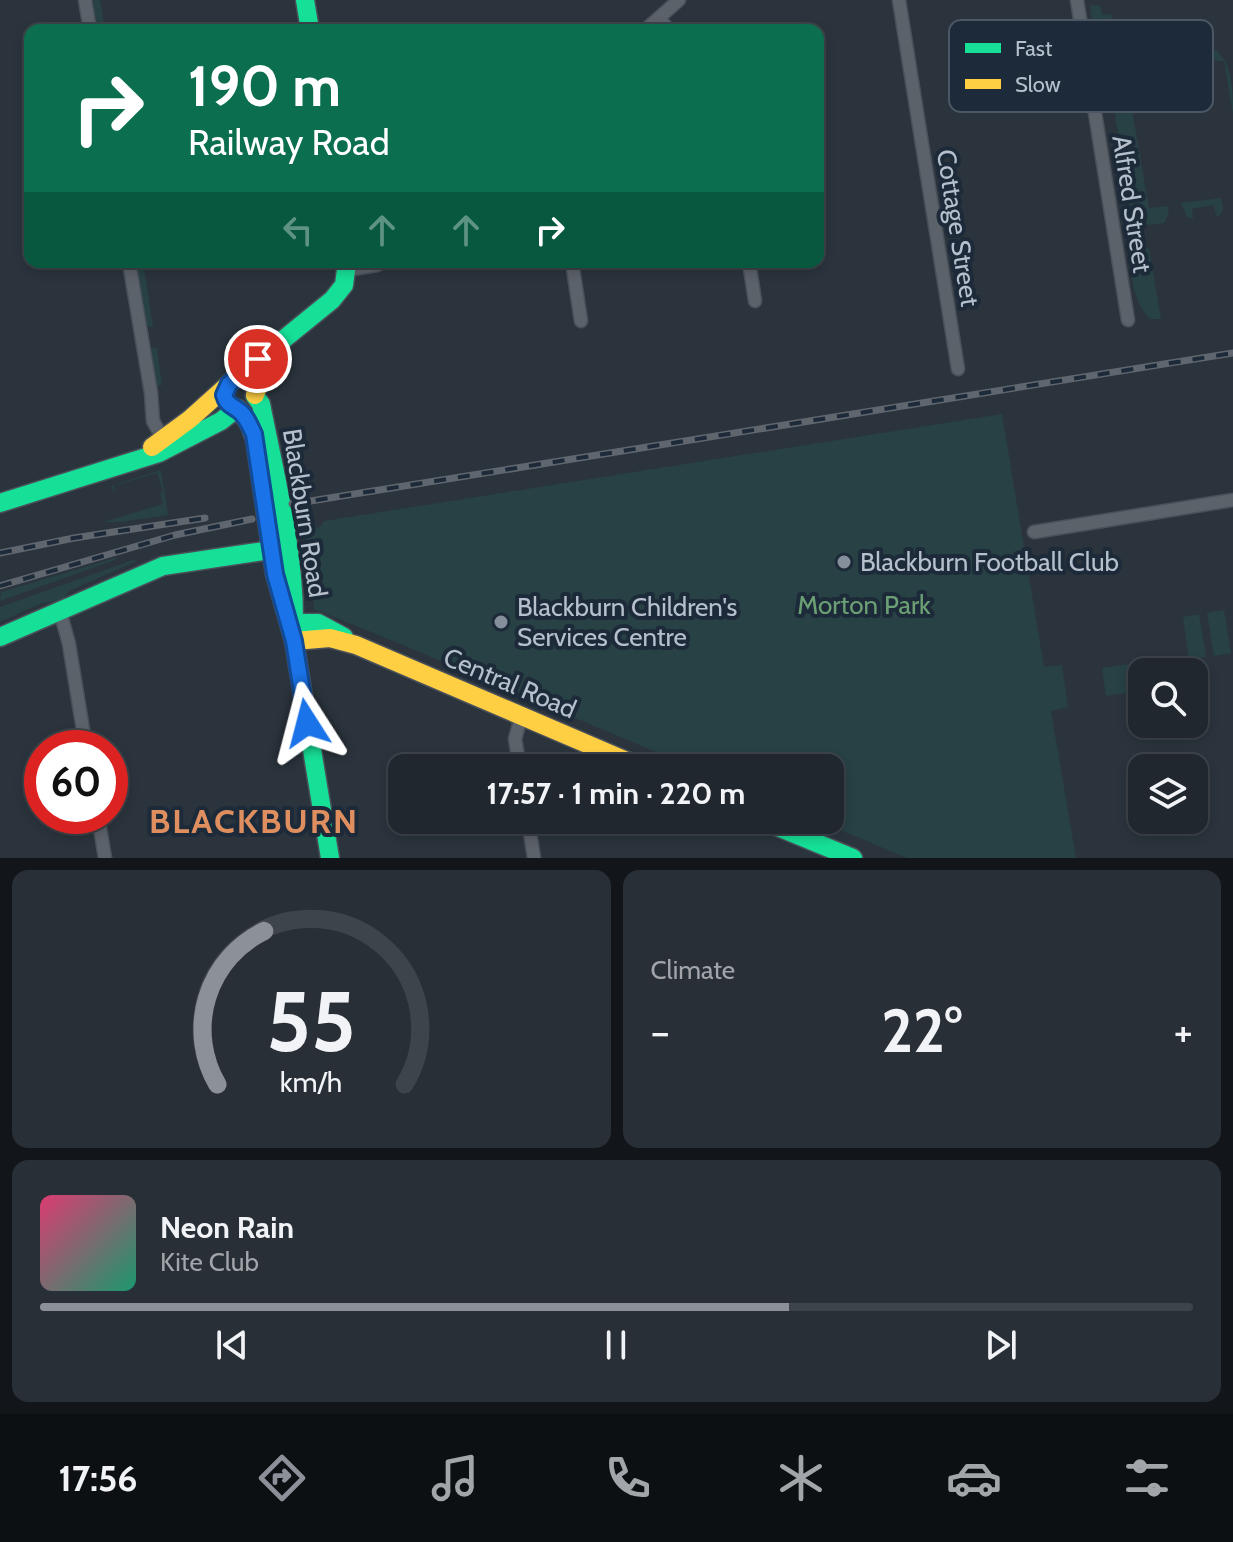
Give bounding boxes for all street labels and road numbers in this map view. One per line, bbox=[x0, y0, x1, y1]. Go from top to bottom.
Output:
street label: Alfred Street bbox=[1105, 133, 1159, 275]
street label: Cottage Street bbox=[930, 147, 986, 309]
street label: Blackburn Road bbox=[276, 426, 334, 600]
street label: Central Road bbox=[439, 641, 581, 725]

